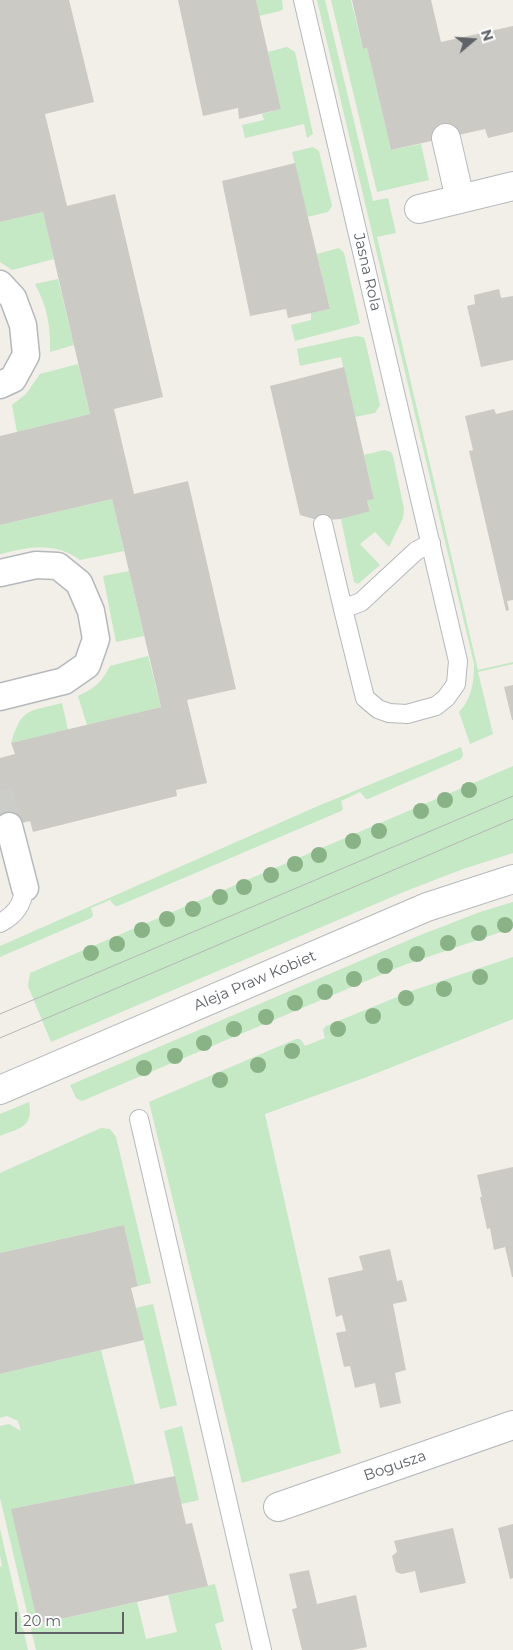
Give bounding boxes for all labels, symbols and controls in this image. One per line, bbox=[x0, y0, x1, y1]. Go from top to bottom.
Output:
north arrow bbox=[448, 15, 498, 65]
text: N bbox=[477, 27, 498, 44]
street label: Jasna Rola bbox=[349, 231, 385, 313]
street label: Aleja Praw Kobiet bbox=[191, 947, 319, 1015]
street label: Bogusza bbox=[361, 1447, 429, 1485]
scale bar bbox=[18, 1602, 126, 1634]
text: 20 m bbox=[23, 1611, 61, 1630]

